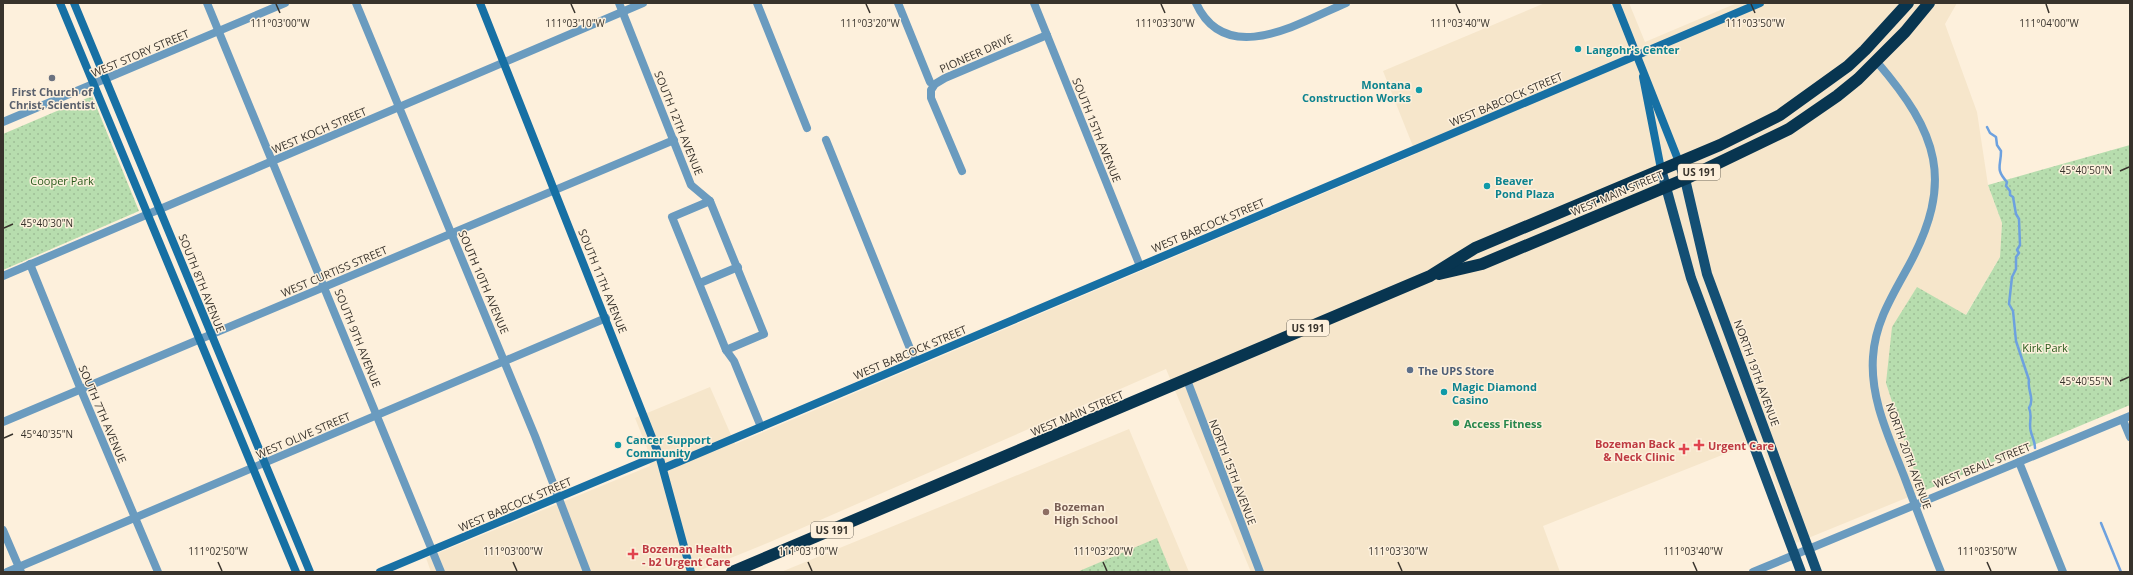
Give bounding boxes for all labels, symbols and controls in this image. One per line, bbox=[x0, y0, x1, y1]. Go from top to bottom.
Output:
text: 111°03'00"W bbox=[250, 16, 311, 30]
text: 111°03'10"W bbox=[545, 16, 606, 30]
text: 111°03'20"W bbox=[840, 16, 901, 30]
text: 111°03'30"W bbox=[1135, 16, 1196, 30]
text: 111°03'40"W bbox=[1430, 16, 1491, 30]
text: 111°03'50"W bbox=[1725, 16, 1786, 30]
text: 111°04'00"W bbox=[2019, 16, 2080, 30]
street label: WEST STORY STREET bbox=[89, 26, 191, 80]
street label: PIONEER DRIVE bbox=[937, 30, 1015, 76]
place label: Langohr's Center bbox=[1586, 42, 1680, 57]
marker: Langohr's Center bbox=[1573, 44, 1583, 54]
street label: WEST BABCOCK STREET bbox=[1447, 68, 1565, 130]
street label: SOUTH 12TH AVENUE bbox=[651, 69, 707, 177]
marker: First Church of Christ, Scientist bbox=[47, 73, 57, 83]
street label: SOUTH 15TH AVENUE bbox=[1069, 76, 1125, 184]
place label: Montana Construction Works bbox=[1302, 77, 1412, 105]
place label: First Church of Christ, Scientist bbox=[9, 84, 95, 112]
marker: Montana Construction Works bbox=[1414, 85, 1424, 95]
street label: WEST KOCH STREET bbox=[269, 103, 369, 157]
text: 45°40'50"N bbox=[2060, 163, 2112, 177]
road number: US 191 bbox=[1678, 164, 1720, 180]
street label: WEST MAIN STREET bbox=[1568, 167, 1666, 219]
park label: Cooper Park bbox=[30, 173, 94, 188]
place label: Beaver Pond Plaza bbox=[1495, 173, 1555, 201]
marker: Beaver Pond Plaza bbox=[1482, 181, 1492, 191]
street label: WEST BABCOCK STREET bbox=[1149, 194, 1267, 256]
text: 45°40'30"N bbox=[21, 216, 73, 230]
street label: SOUTH 11TH AVENUE bbox=[575, 227, 631, 335]
street label: SOUTH 10TH AVENUE bbox=[455, 228, 513, 336]
street label: SOUTH 8TH AVENUE bbox=[175, 232, 229, 334]
street label: WEST CURTISS STREET bbox=[279, 242, 389, 300]
street label: SOUTH 9TH AVENUE bbox=[331, 287, 385, 389]
street label: NORTH 19TH AVENUE bbox=[1731, 318, 1783, 428]
road number: US 191 bbox=[1287, 320, 1329, 336]
street label: WEST BABCOCK STREET bbox=[851, 321, 969, 383]
park label: Kirk Park bbox=[2022, 340, 2068, 355]
street label: SOUTH 7TH AVENUE bbox=[76, 363, 130, 465]
place label: The UPS Store bbox=[1418, 363, 1495, 378]
marker: The UPS Store bbox=[1405, 365, 1415, 375]
text: 45°40'55"N bbox=[2060, 374, 2112, 388]
place label: Magic Diamond Casino bbox=[1452, 379, 1537, 407]
street label: WEST MAIN STREET bbox=[1028, 387, 1126, 439]
marker: Magic Diamond Casino bbox=[1439, 387, 1449, 397]
street label: NORTH 20TH AVENUE bbox=[1883, 401, 1935, 511]
street label: WEST OLIVE STREET bbox=[253, 408, 353, 462]
place label: Access Fitness bbox=[1464, 416, 1543, 431]
street label: NORTH 15TH AVENUE bbox=[1206, 417, 1260, 527]
marker: Access Fitness bbox=[1451, 418, 1461, 428]
text: 45°40'35"N bbox=[21, 427, 73, 441]
place label: Cancer Support Community bbox=[626, 432, 711, 460]
place label: Bozeman Back & Neck Clinic bbox=[1595, 436, 1675, 464]
place label: Urgent Care bbox=[1708, 438, 1775, 453]
marker: Urgent Care bbox=[1693, 439, 1705, 451]
street label: WEST BEALL STREET bbox=[1931, 439, 2033, 491]
marker: Cancer Support Community bbox=[613, 440, 623, 450]
marker: Bozeman Back & Neck Clinic bbox=[1678, 443, 1690, 455]
street label: WEST BABCOCK STREET bbox=[456, 473, 574, 535]
place label: Bozeman High School bbox=[1054, 499, 1118, 527]
marker: Bozeman High School bbox=[1041, 507, 1051, 517]
road number: US 191 bbox=[811, 522, 853, 538]
place label: Bozeman Health - b2 Urgent Care bbox=[642, 541, 733, 569]
text: 111°02'50"W bbox=[188, 544, 249, 558]
text: 111°03'00"W bbox=[483, 544, 544, 558]
text: 111°03'10"W bbox=[778, 544, 839, 558]
text: 111°03'20"W bbox=[1073, 544, 1134, 558]
text: 111°03'30"W bbox=[1368, 544, 1429, 558]
text: 111°03'40"W bbox=[1663, 544, 1724, 558]
text: 111°03'50"W bbox=[1957, 544, 2018, 558]
marker: Bozeman Health - b2 Urgent Care bbox=[627, 548, 639, 560]

